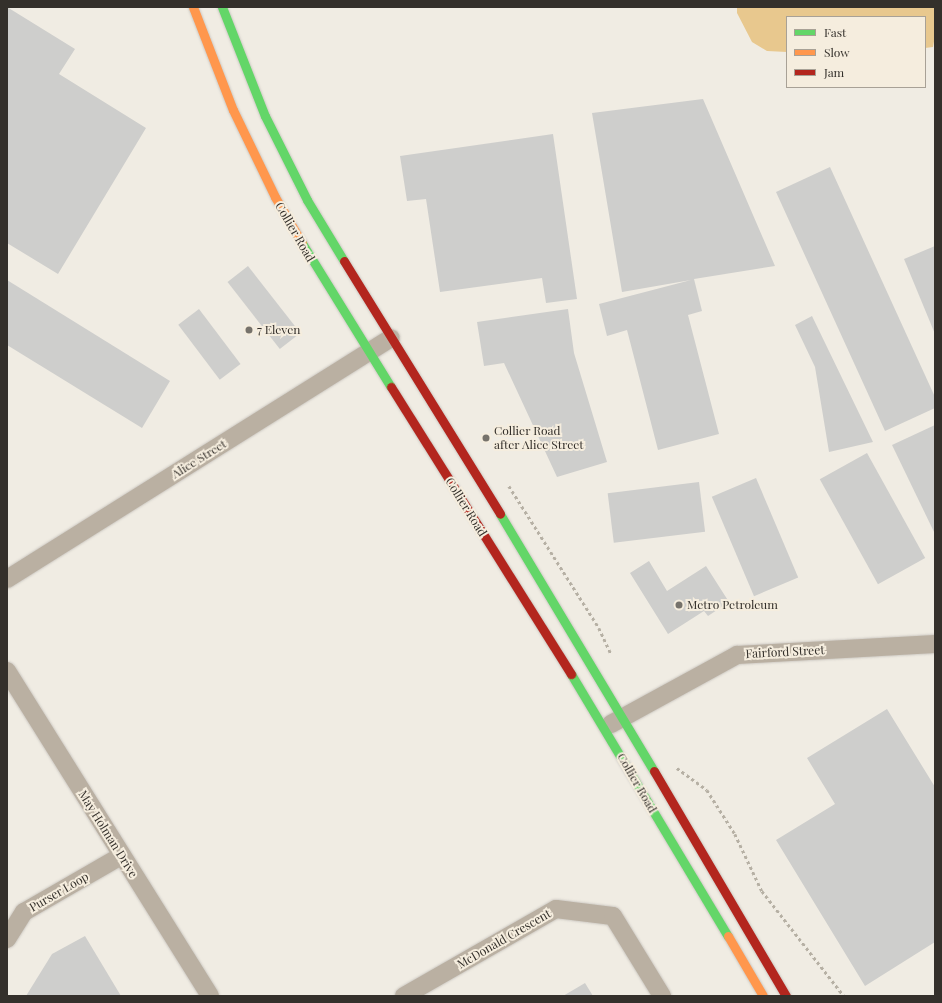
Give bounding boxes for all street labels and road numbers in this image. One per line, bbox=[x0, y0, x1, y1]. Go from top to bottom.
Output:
street label: Collier Road bbox=[272, 199, 318, 265]
street label: Alice Street bbox=[169, 437, 229, 481]
street label: Collier Road bbox=[442, 475, 490, 539]
street label: Fairford Street bbox=[745, 643, 825, 661]
street label: Collier Road bbox=[614, 750, 660, 816]
street label: May Holman Drive bbox=[75, 788, 141, 880]
street label: Purser Loop bbox=[27, 869, 91, 915]
street label: McDonald Crescent bbox=[455, 906, 553, 972]

